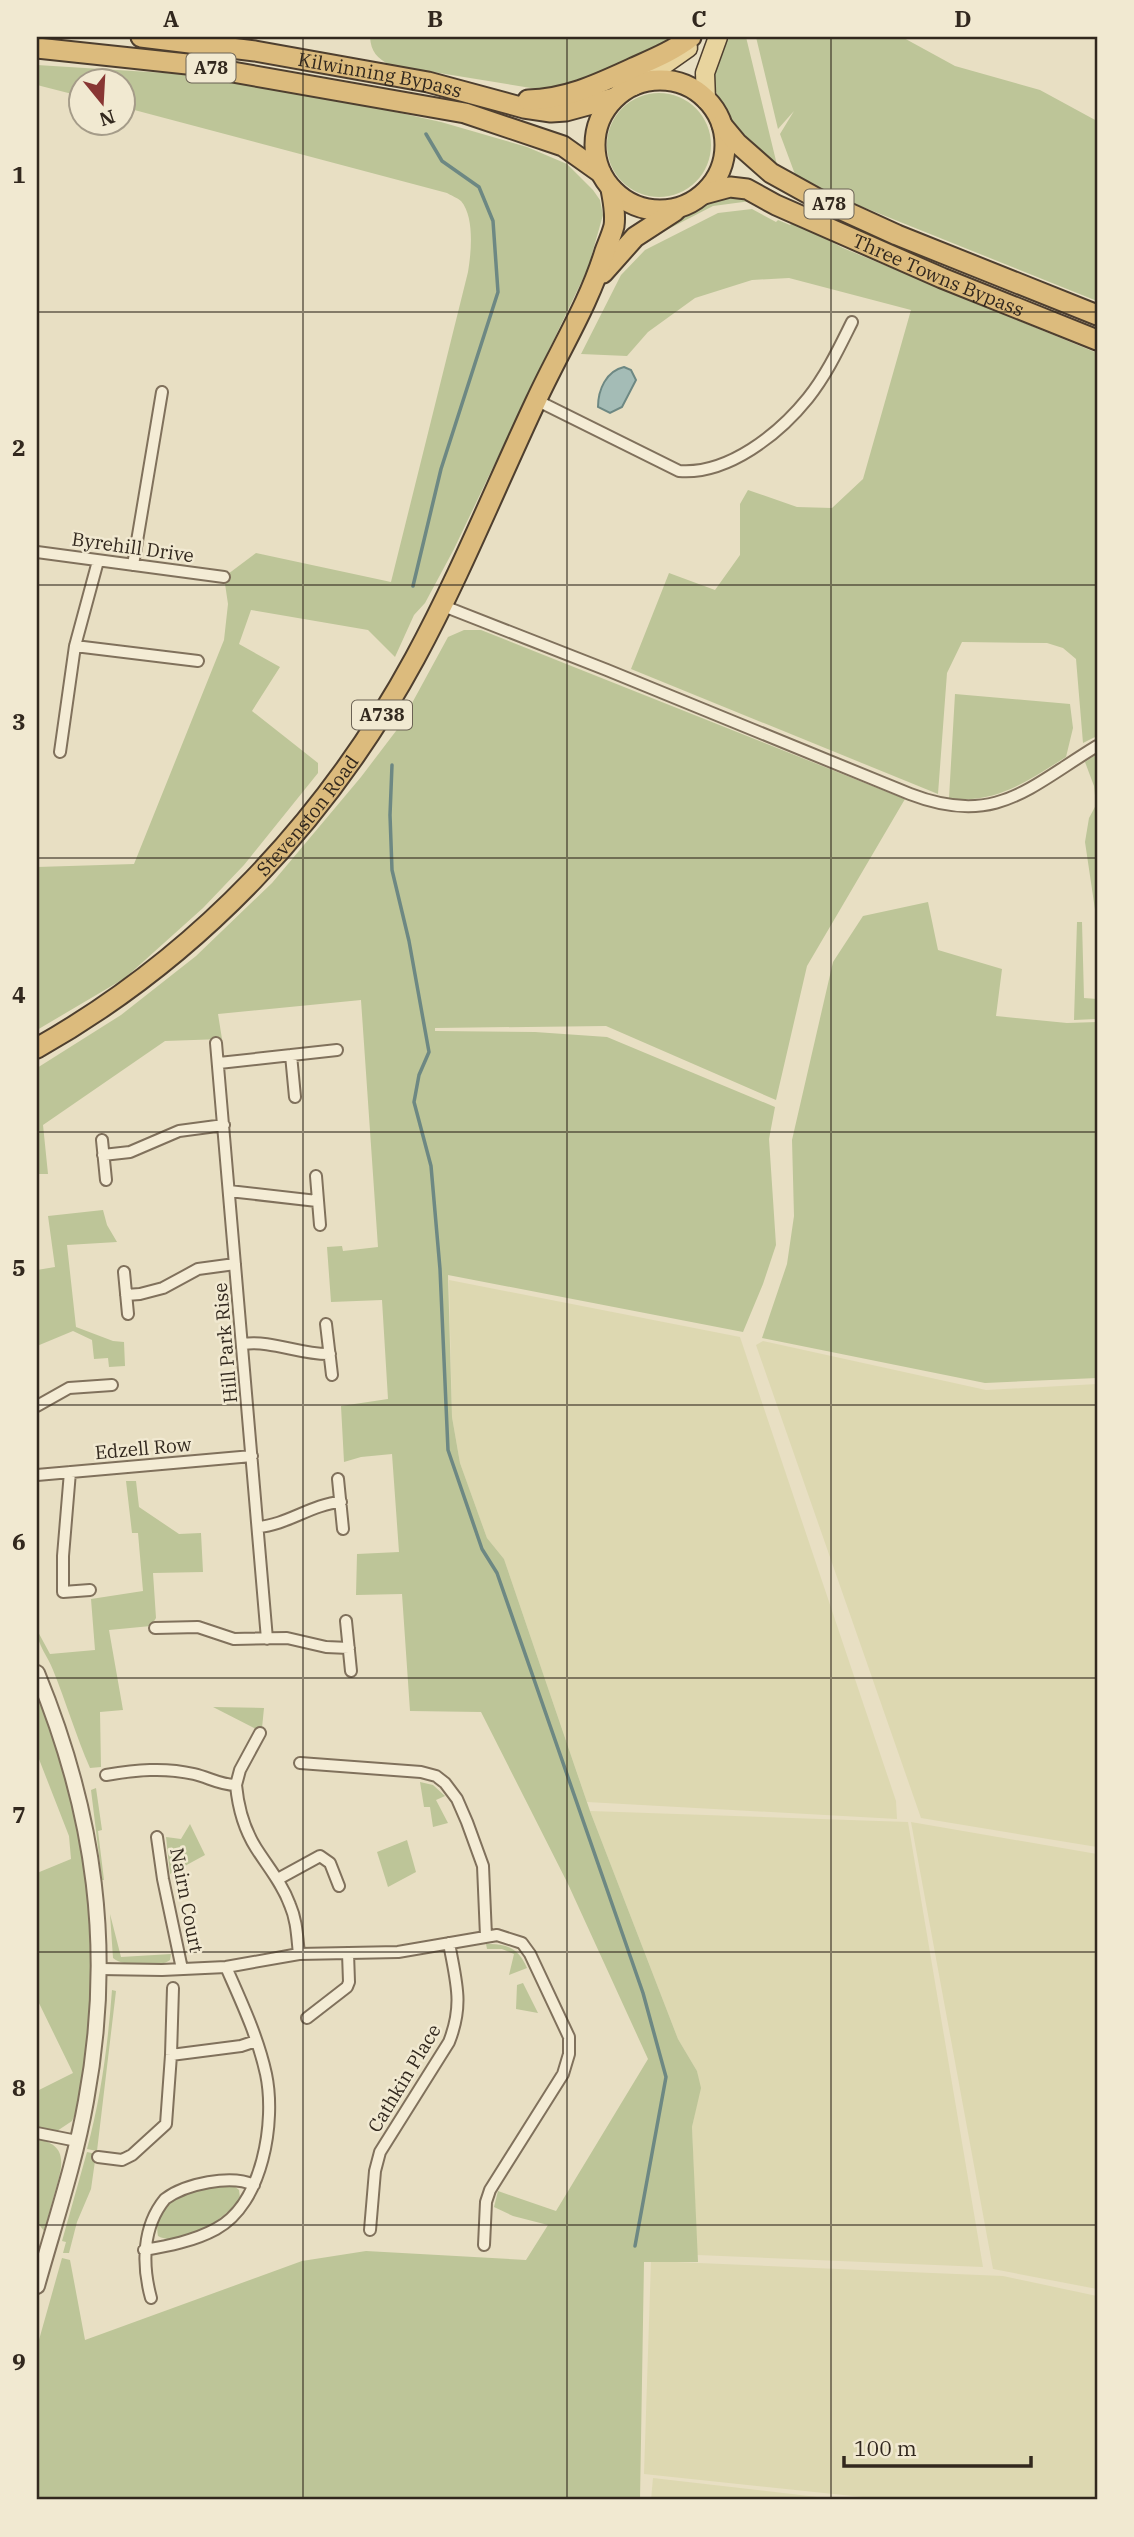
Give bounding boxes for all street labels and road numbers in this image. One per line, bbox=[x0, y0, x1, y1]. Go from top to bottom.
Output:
street label: Kilwinning Bypass bbox=[296, 47, 465, 103]
road number: A78 bbox=[186, 54, 235, 82]
road number: A78 bbox=[804, 190, 854, 218]
street label: Three Towns Bypass bbox=[849, 228, 1028, 322]
street label: Byrehill Drive bbox=[70, 527, 196, 567]
road number: A738 bbox=[352, 700, 412, 730]
street label: Stevenston Road bbox=[251, 750, 363, 881]
street label: Hill Park Rise bbox=[208, 1282, 242, 1404]
street label: Edzell Row bbox=[94, 1432, 193, 1464]
street label: Nairn Court bbox=[165, 1846, 209, 1955]
street label: Cathkin Place bbox=[362, 2019, 446, 2137]

